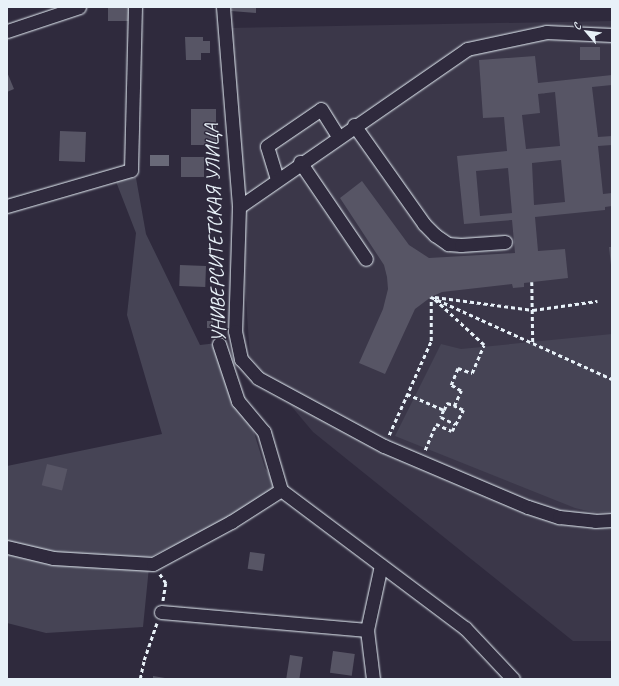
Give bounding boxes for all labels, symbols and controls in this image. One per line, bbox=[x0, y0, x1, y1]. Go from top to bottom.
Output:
north arrow bbox=[567, 12, 607, 52]
text: С bbox=[569, 21, 584, 32]
street label: УНИВЕРСИТЕТСКАЯ УЛИЦА bbox=[199, 124, 231, 342]

